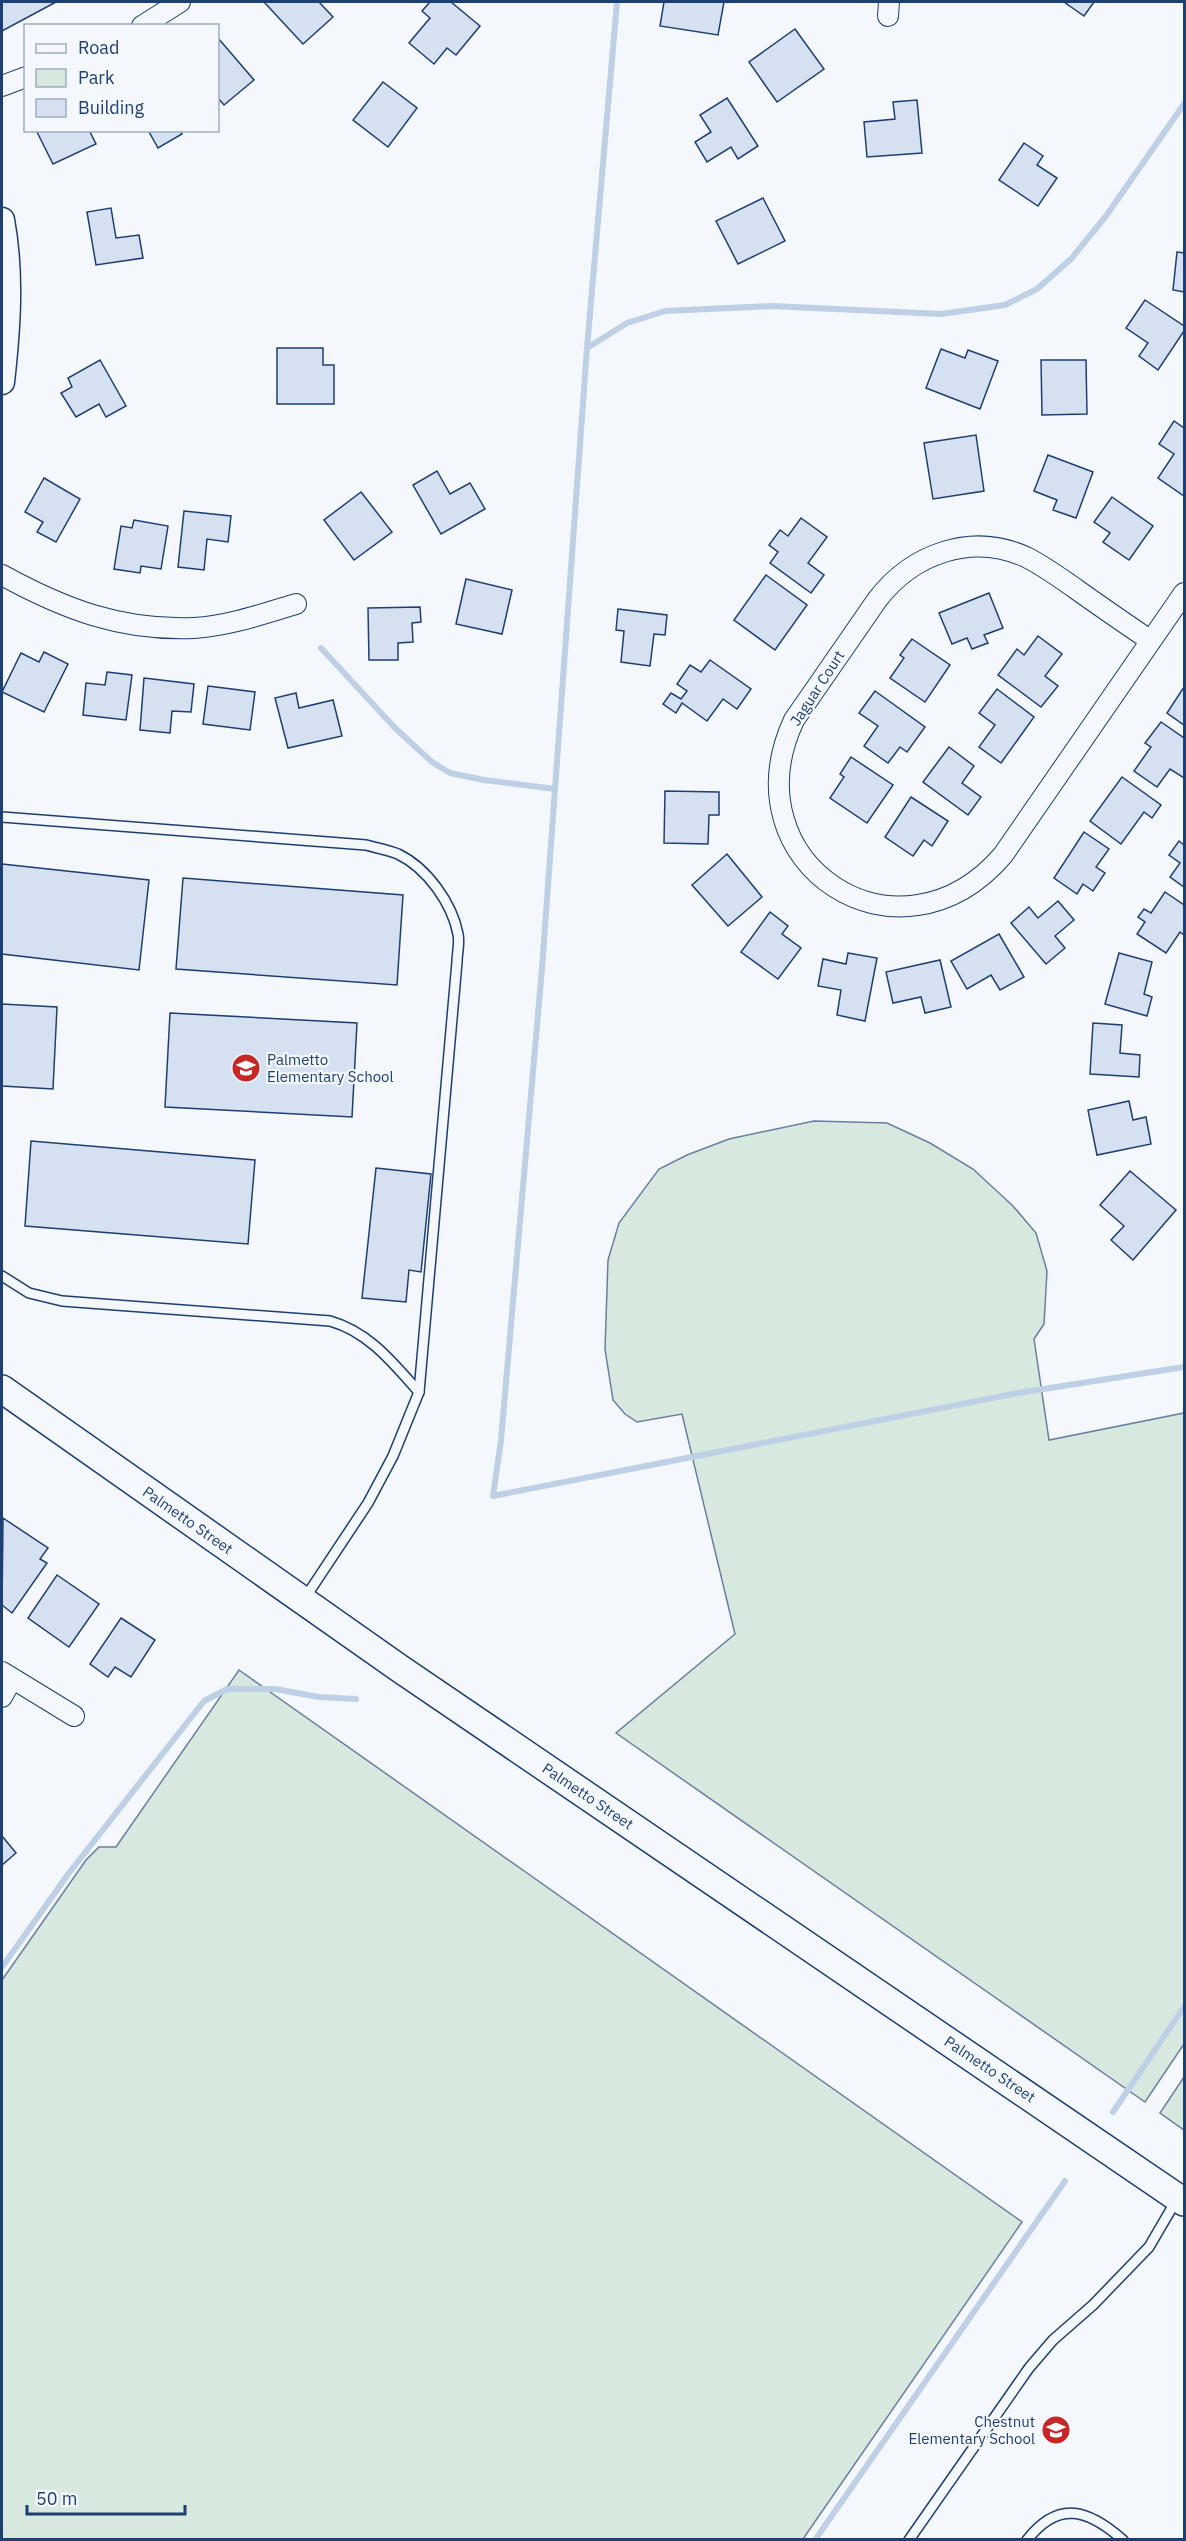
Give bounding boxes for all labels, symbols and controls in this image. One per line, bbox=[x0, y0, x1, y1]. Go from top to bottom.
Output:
legend bbox=[24, 24, 219, 132]
text: Road bbox=[78, 36, 119, 59]
text: Park bbox=[78, 66, 115, 89]
text: Building bbox=[78, 96, 145, 119]
street label: Jaguar Court bbox=[786, 647, 848, 729]
place label: Palmetto Elementary School bbox=[267, 1050, 394, 1086]
school or university icon: Palmetto Elementary School bbox=[230, 1052, 262, 1084]
street label: Palmetto Street bbox=[139, 1482, 237, 1558]
street label: Palmetto Street bbox=[539, 1759, 637, 1833]
street label: Palmetto Street bbox=[941, 2032, 1039, 2106]
place label: Chestnut Elementary School bbox=[908, 2412, 1035, 2448]
school or university icon: Chestnut Elementary School bbox=[1040, 2414, 1072, 2446]
scale bar bbox=[27, 2478, 184, 2516]
text: 50 m bbox=[36, 2487, 78, 2510]

